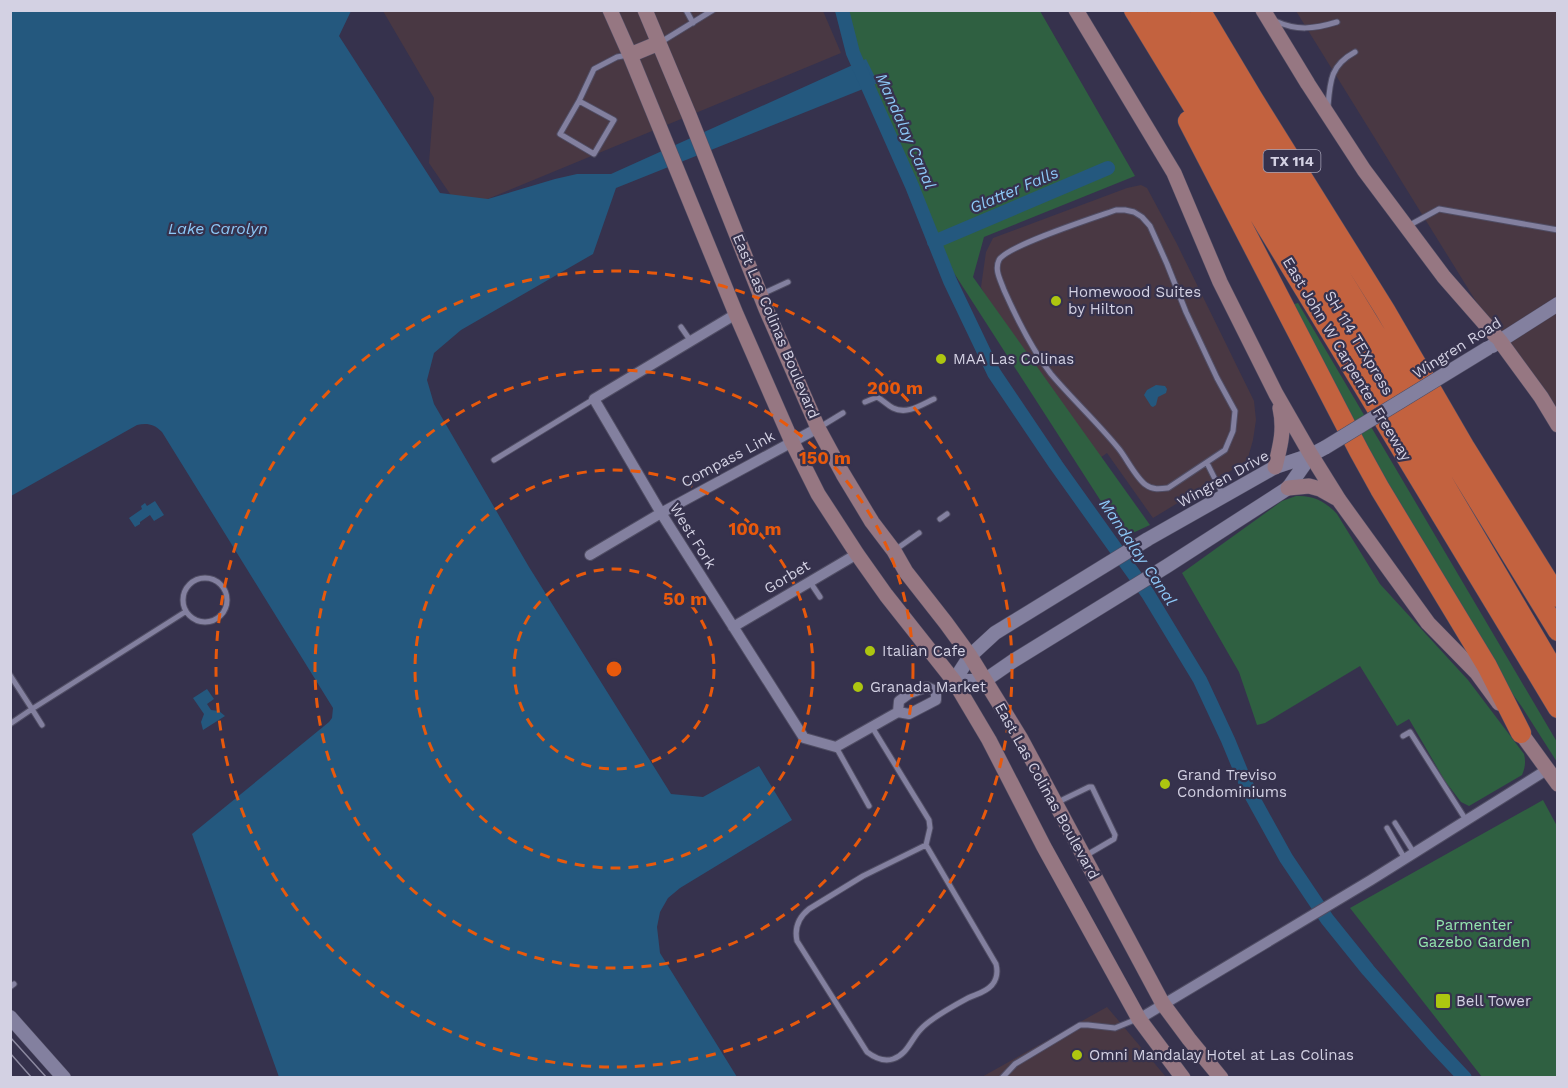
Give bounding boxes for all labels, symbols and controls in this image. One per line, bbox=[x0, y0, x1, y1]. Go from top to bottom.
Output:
water label: Mandalay Canal bbox=[872, 70, 940, 192]
road number: TX 114 bbox=[1264, 150, 1320, 172]
water label: Glatter Falls bbox=[967, 163, 1061, 217]
water label: Lake Carolyn bbox=[168, 219, 268, 238]
street label: East Las Colinas Boulevard bbox=[729, 231, 823, 421]
street label: East John W Carpenter Freeway bbox=[1279, 254, 1415, 464]
place label: Homewood Suites by Hilton bbox=[1068, 283, 1201, 318]
street label: SH 114 TEXpress bbox=[1321, 288, 1397, 398]
marker: Homewood Suites by Hilton bbox=[1049, 294, 1063, 308]
street label: Wingren Road bbox=[1409, 314, 1505, 382]
place label: MAA Las Colinas bbox=[953, 350, 1074, 368]
marker: MAA Las Colinas bbox=[934, 352, 948, 366]
text: 200 m bbox=[867, 377, 923, 398]
street label: Compass Link bbox=[678, 427, 778, 491]
street label: Wingren Drive bbox=[1174, 446, 1272, 512]
text: 150 m bbox=[799, 447, 851, 468]
water label: Mandalay Canal bbox=[1095, 495, 1181, 609]
street label: West Fork bbox=[666, 500, 720, 572]
text: 100 m bbox=[728, 518, 782, 539]
street label: Gorbet bbox=[761, 556, 814, 598]
text: 50 m bbox=[663, 588, 707, 609]
place label: Italian Cafe bbox=[882, 642, 966, 660]
marker: Italian Cafe bbox=[863, 644, 877, 658]
centre of rings bbox=[604, 659, 624, 679]
place label: Granada Market bbox=[870, 678, 987, 696]
marker: Granada Market bbox=[851, 680, 865, 694]
street label: East Las Colinas Boulevard bbox=[991, 700, 1103, 882]
place label: Grand Treviso Condominiums bbox=[1177, 766, 1287, 801]
marker: Grand Treviso Condominiums bbox=[1158, 777, 1172, 791]
park label: Parmenter Gazebo Garden bbox=[1418, 916, 1530, 951]
marker: Bell Tower bbox=[1434, 992, 1452, 1010]
place label: Bell Tower bbox=[1456, 992, 1531, 1010]
place label: Omni Mandalay Hotel at Las Colinas bbox=[1089, 1046, 1354, 1064]
marker: Omni Mandalay Hotel at Las Colinas bbox=[1070, 1048, 1084, 1062]

